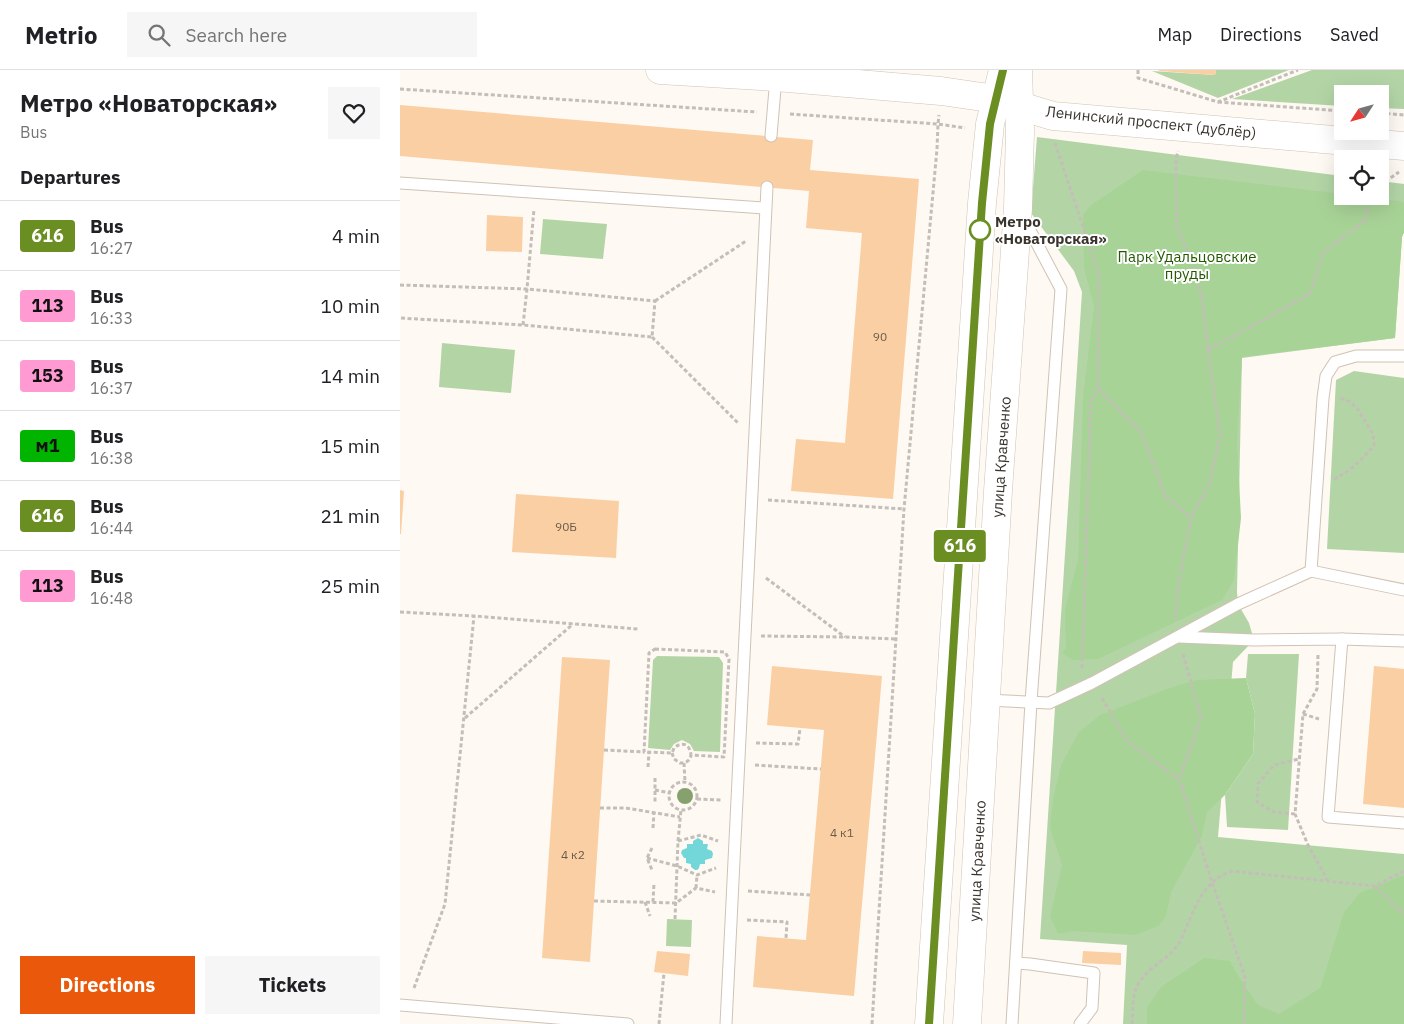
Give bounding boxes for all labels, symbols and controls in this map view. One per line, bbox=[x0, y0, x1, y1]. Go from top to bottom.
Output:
search box bbox=[127, 12, 477, 57]
text: Metrio bbox=[25, 19, 97, 51]
icon: search bbox=[145, 21, 173, 49]
text: Search here bbox=[185, 23, 287, 47]
text: Map bbox=[1157, 23, 1192, 46]
text: Directions bbox=[1220, 23, 1302, 46]
text: Saved bbox=[1330, 23, 1379, 46]
north arrow bbox=[1334, 85, 1389, 140]
map controls bbox=[1334, 85, 1389, 205]
text: Метро «Новаторская» bbox=[20, 87, 277, 119]
button: heart bbox=[328, 87, 380, 139]
street label: Ленинский проспект (дублёр) bbox=[1045, 101, 1257, 143]
text: Bus bbox=[20, 122, 47, 142]
button: locate bbox=[1334, 150, 1389, 205]
text: Departures bbox=[20, 165, 120, 189]
place label: Метро «Новаторская» bbox=[995, 212, 1107, 248]
text: Bus bbox=[90, 214, 124, 238]
marker: Метро «Новаторская» bbox=[969, 219, 991, 241]
text: 616 bbox=[31, 224, 64, 247]
text: 4 min bbox=[332, 224, 380, 248]
text: 16:27 bbox=[90, 238, 133, 258]
park label: Парк Удальцовские пруды bbox=[1118, 247, 1256, 283]
text: Bus bbox=[90, 284, 124, 308]
text: 113 bbox=[31, 294, 64, 317]
text: 10 min bbox=[321, 294, 380, 318]
text: 16:33 bbox=[90, 308, 133, 328]
house number: 90 bbox=[873, 329, 887, 344]
text: Bus bbox=[90, 354, 124, 378]
text: 153 bbox=[31, 364, 64, 387]
text: 14 min bbox=[321, 364, 380, 388]
text: 16:37 bbox=[90, 378, 133, 398]
street label: улица Кравченко bbox=[987, 396, 1015, 518]
text: Bus bbox=[90, 424, 124, 448]
text: м1 bbox=[36, 434, 59, 457]
text: 15 min bbox=[321, 434, 380, 458]
text: 16:38 bbox=[90, 448, 133, 468]
text: Bus bbox=[90, 494, 124, 518]
text: 616 bbox=[31, 504, 64, 527]
text: 21 min bbox=[321, 504, 380, 528]
text: 16:44 bbox=[90, 518, 133, 538]
house number: 90Б bbox=[555, 519, 577, 534]
line badge: 616 bbox=[931, 530, 989, 562]
text: 616 bbox=[944, 534, 976, 557]
text: Bus bbox=[90, 564, 124, 588]
text: 113 bbox=[31, 574, 64, 597]
text: 25 min bbox=[321, 574, 380, 598]
text: 16:48 bbox=[90, 588, 133, 608]
street label: улица Кравченко bbox=[964, 800, 990, 922]
house number: 4 к1 bbox=[830, 825, 854, 840]
house number: 4 к2 bbox=[561, 847, 585, 862]
button: Directions bbox=[20, 956, 195, 1014]
button: Tickets bbox=[205, 956, 380, 1014]

